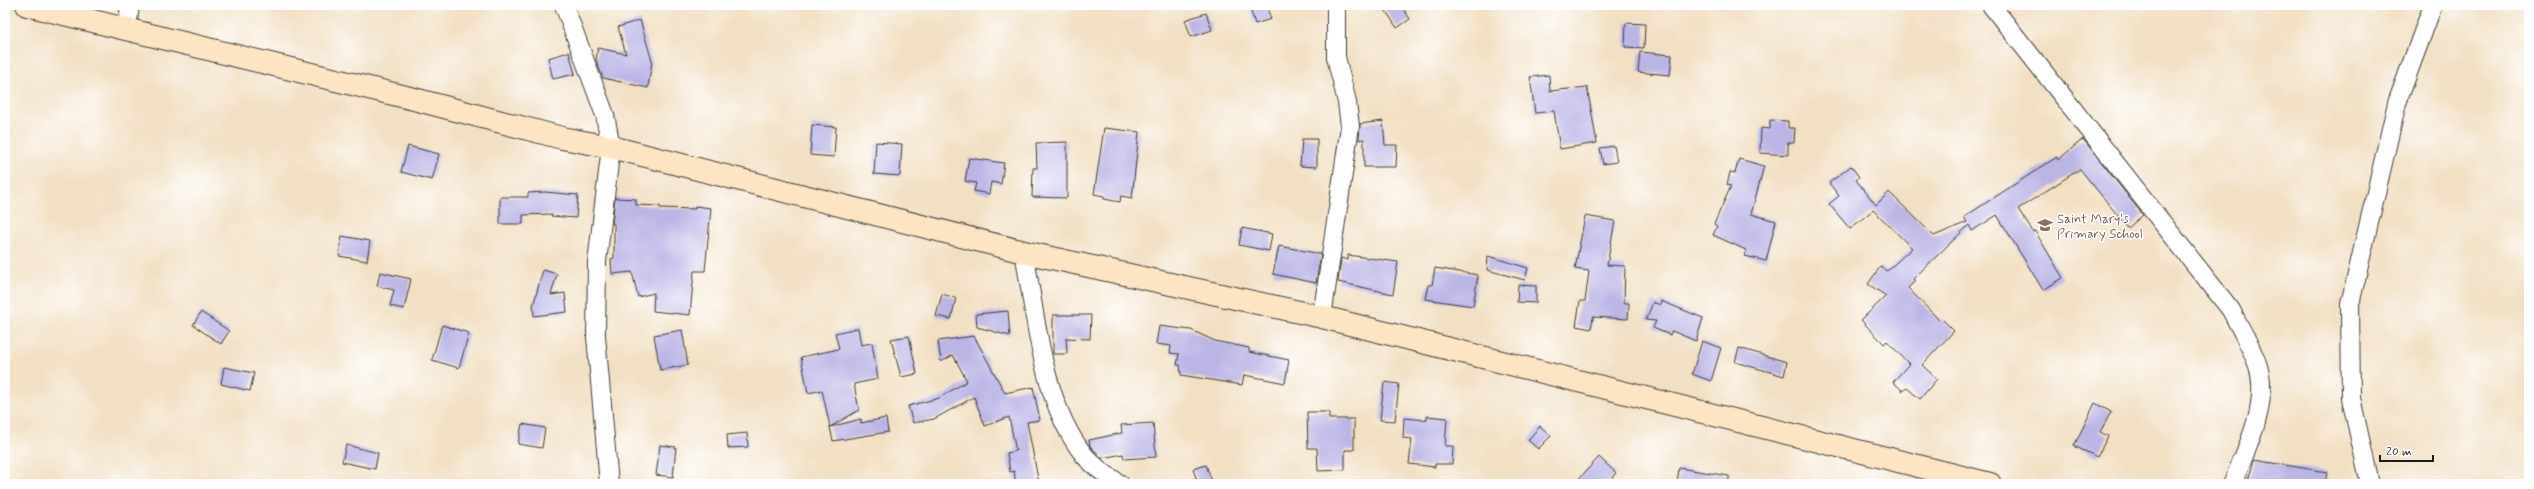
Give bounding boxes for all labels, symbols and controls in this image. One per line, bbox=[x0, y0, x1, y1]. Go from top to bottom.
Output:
place label: Saint Mary's Primary School bbox=[2057, 211, 2143, 243]
school or university icon: Saint Mary's Primary School bbox=[2036, 216, 2054, 234]
scale bar bbox=[2380, 437, 2433, 463]
text: 20 m bbox=[2386, 444, 2412, 460]

